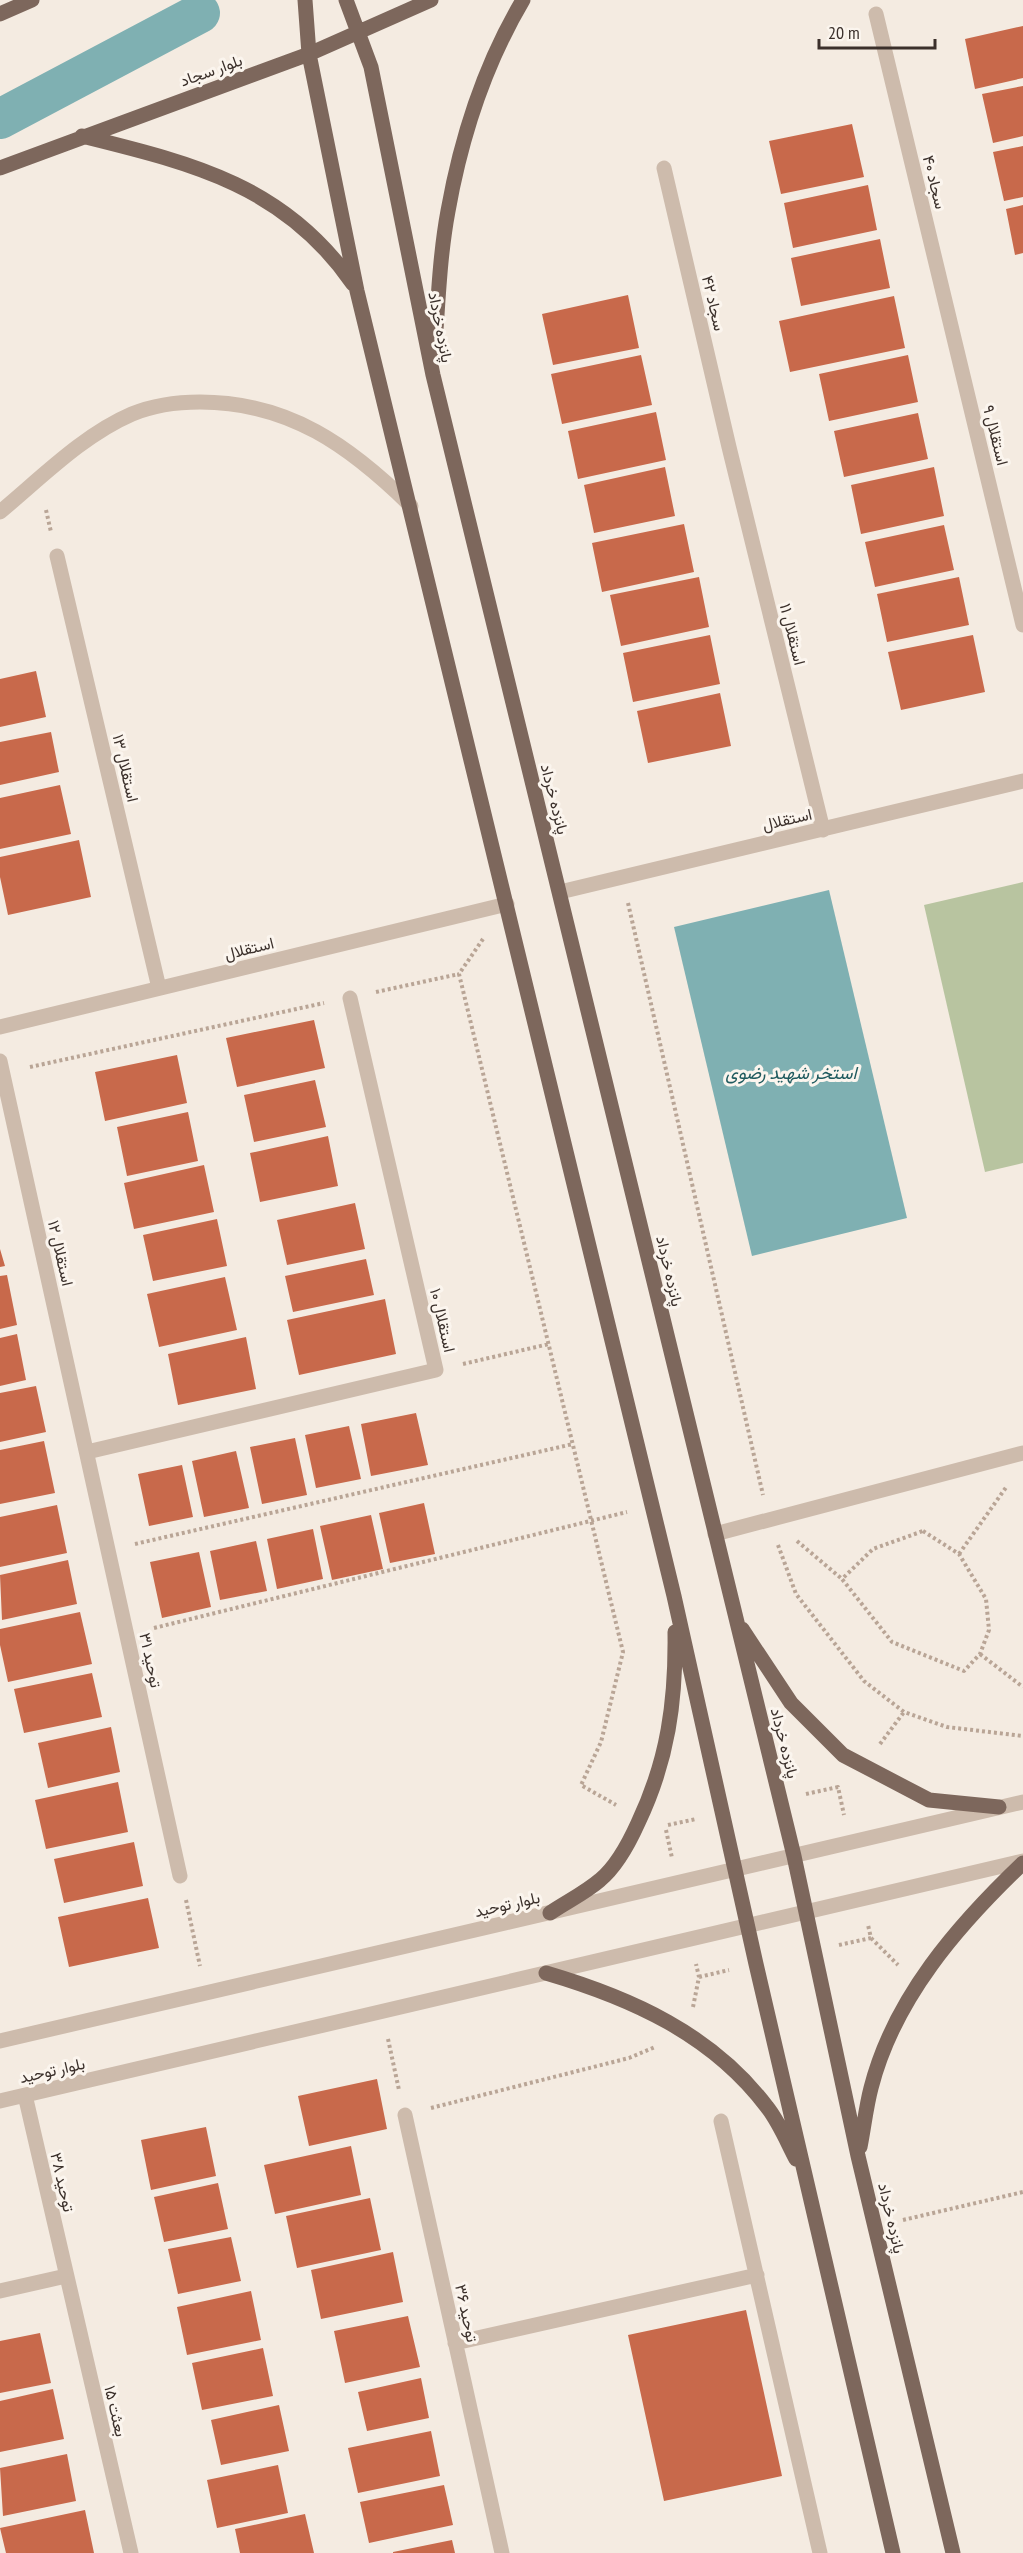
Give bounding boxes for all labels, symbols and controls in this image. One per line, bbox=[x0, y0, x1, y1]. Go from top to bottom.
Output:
scale bar bbox=[819, 12, 934, 50]
text: 20 m bbox=[828, 21, 860, 44]
street label: بلوار سجاد bbox=[177, 50, 245, 91]
street label: سجاد ۴۰ bbox=[919, 153, 951, 211]
street label: سجاد ۴۲ bbox=[698, 273, 730, 333]
street label: پانزده خرداد bbox=[422, 290, 458, 365]
street label: استقلال ۹ bbox=[979, 403, 1013, 467]
street label: استقلال ۱۱ bbox=[776, 601, 810, 667]
street label: استقلال ۱۳ bbox=[109, 732, 143, 804]
street label: پانزده خرداد bbox=[535, 762, 573, 837]
street label: استقلال bbox=[760, 804, 814, 834]
street label: استقلال bbox=[222, 932, 276, 964]
water label: استخر شهید رضوی bbox=[725, 1061, 859, 1084]
street label: استقلال ۱۲ bbox=[44, 1218, 78, 1288]
street label: پانزده خرداد bbox=[650, 1234, 688, 1309]
street label: استقلال ۱۰ bbox=[426, 1286, 460, 1354]
street label: توحید ۳۱ bbox=[134, 1631, 167, 1690]
street label: پانزده خرداد bbox=[765, 1706, 803, 1781]
street label: بلوار توحید bbox=[472, 1887, 542, 1922]
street label: بلوار توحید bbox=[17, 2053, 87, 2088]
street label: توحید ۳۸ bbox=[45, 2150, 80, 2214]
street label: پانزده خرداد bbox=[872, 2181, 910, 2256]
street label: توحید ۳۶ bbox=[450, 2282, 483, 2344]
street label: بعثت ۱۵ bbox=[100, 2383, 132, 2439]

